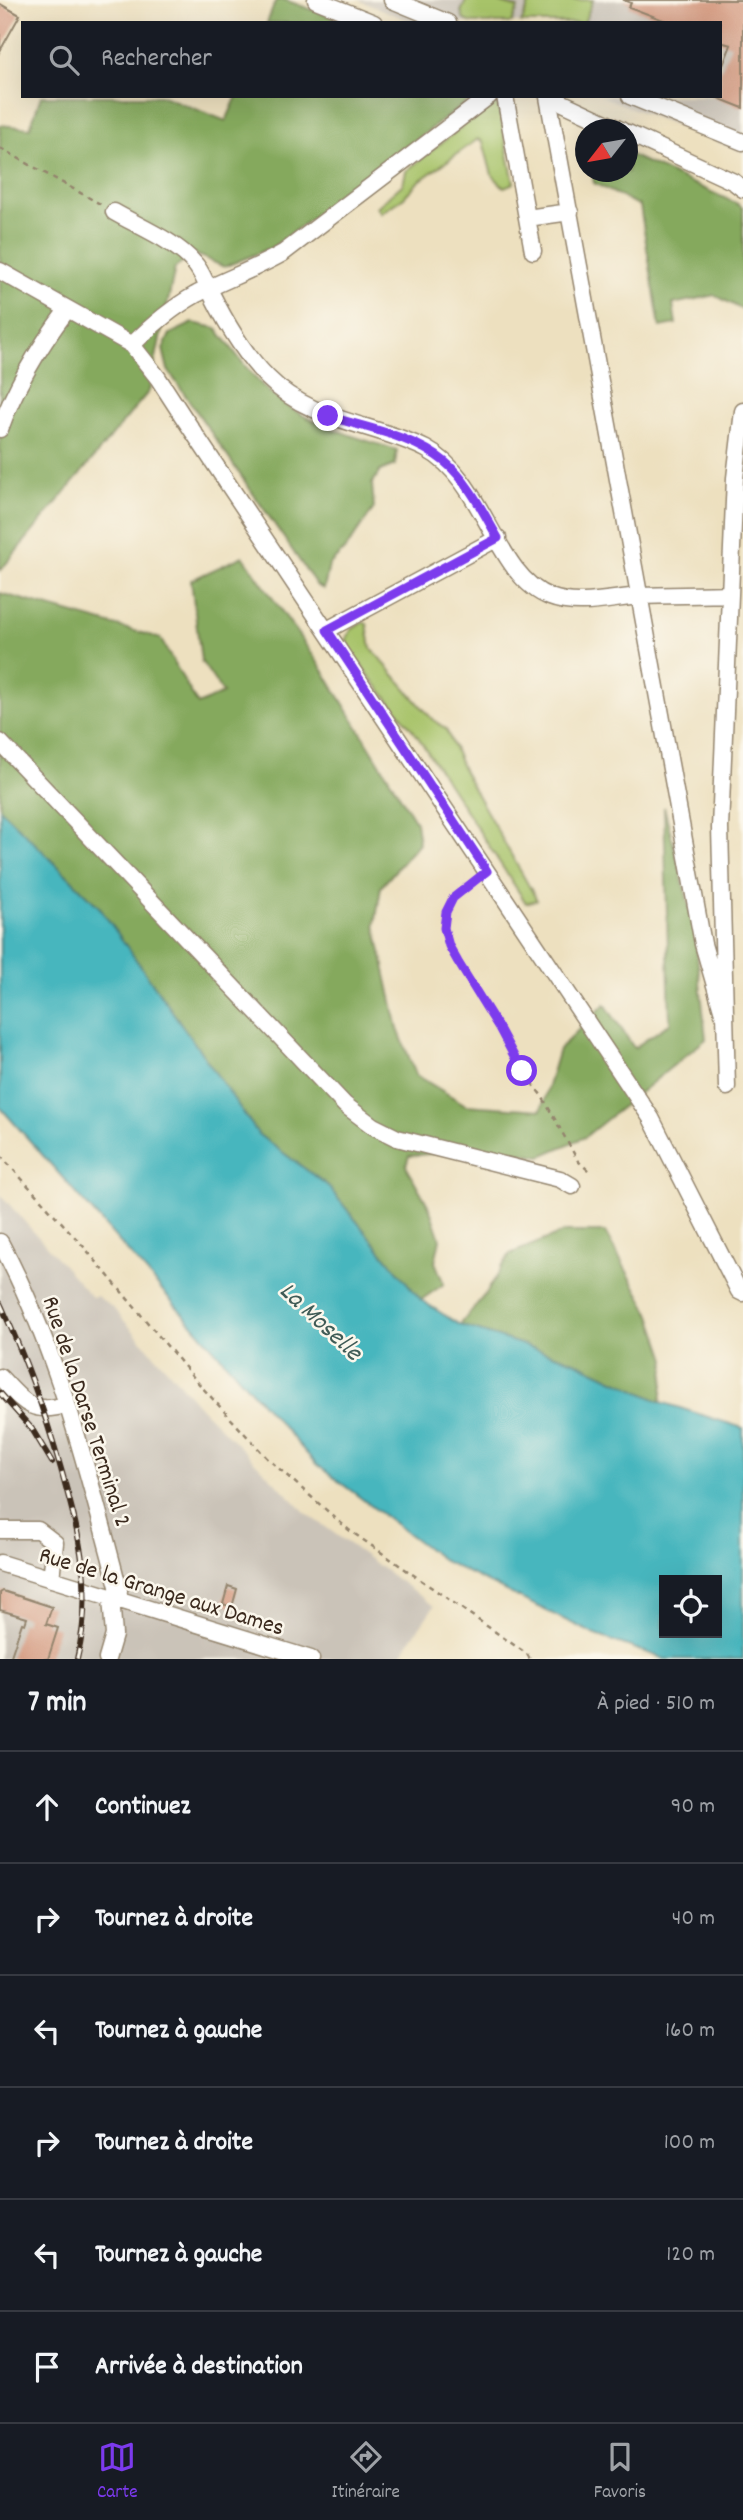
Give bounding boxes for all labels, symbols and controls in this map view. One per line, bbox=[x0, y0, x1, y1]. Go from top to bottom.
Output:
search box bbox=[21, 21, 722, 98]
icon: search bbox=[45, 41, 83, 79]
text: Rechercher bbox=[101, 41, 212, 78]
north arrow bbox=[575, 119, 638, 182]
route end bbox=[312, 400, 343, 431]
route start bbox=[506, 1055, 537, 1086]
water label: La Moselle bbox=[270, 1274, 371, 1372]
street label: Rue de la Darse Terminal 2 bbox=[32, 1292, 138, 1532]
street label: Rue de la Grange aux Dames bbox=[34, 1539, 288, 1646]
map controls bbox=[659, 1575, 722, 1638]
button: locate bbox=[659, 1575, 722, 1638]
text: 7 min bbox=[28, 1683, 86, 1726]
text: À pied · 510 m bbox=[597, 1688, 715, 1721]
icon: ahead bbox=[28, 1788, 66, 1826]
text: Continuez bbox=[95, 1789, 190, 1826]
text: 90 m bbox=[671, 1791, 715, 1824]
icon: right bbox=[28, 1900, 66, 1938]
text: Tournez à droite bbox=[95, 1901, 253, 1938]
text: 40 m bbox=[672, 1903, 715, 1936]
icon: left bbox=[28, 2012, 66, 2050]
text: Tournez à gauche bbox=[95, 2013, 262, 2050]
text: 160 m bbox=[665, 2015, 715, 2048]
icon: right bbox=[28, 2124, 66, 2162]
text: Tournez à droite bbox=[95, 2125, 253, 2162]
text: 100 m bbox=[664, 2127, 715, 2160]
icon: left bbox=[28, 2236, 66, 2274]
text: Tournez à gauche bbox=[95, 2237, 262, 2274]
text: 120 m bbox=[666, 2239, 715, 2272]
icon: arrive bbox=[28, 2348, 66, 2386]
text: Arrivée à destination bbox=[95, 2349, 303, 2386]
tab: Carte bbox=[97, 2438, 138, 2507]
tab: Itinéraire bbox=[332, 2438, 400, 2507]
tab: Favoris bbox=[594, 2438, 646, 2507]

